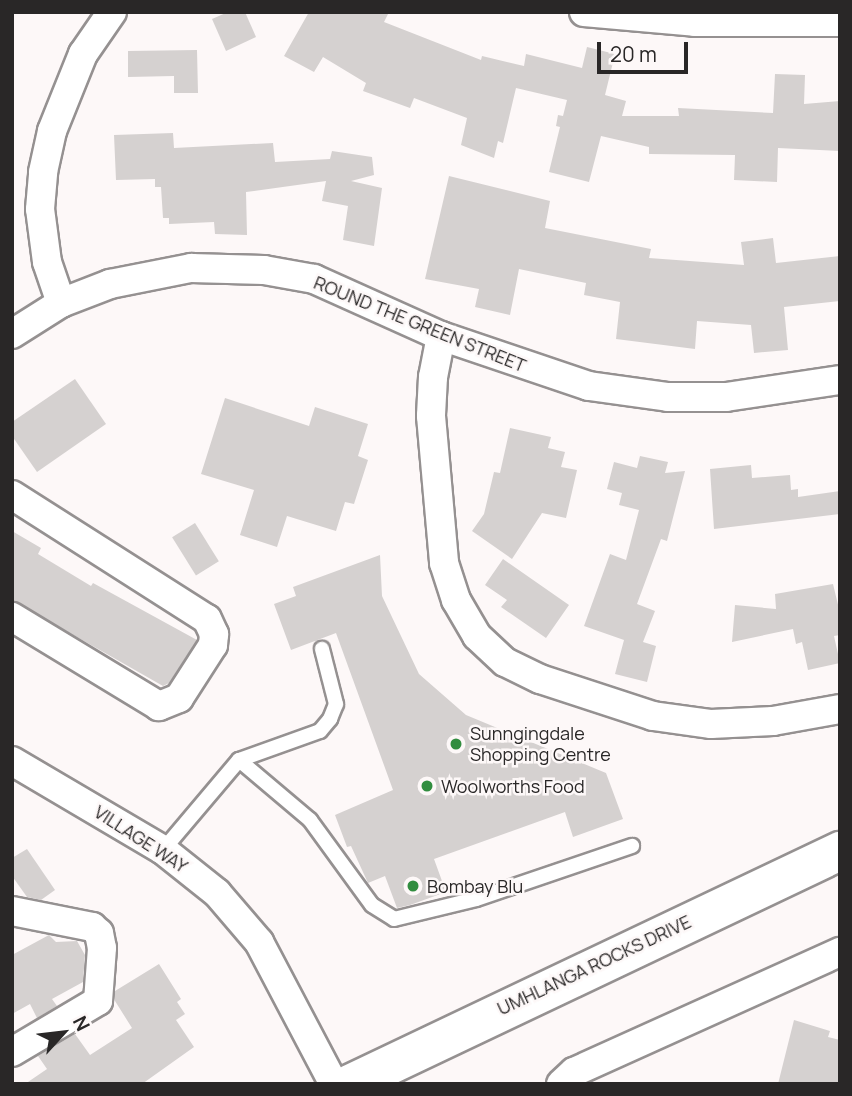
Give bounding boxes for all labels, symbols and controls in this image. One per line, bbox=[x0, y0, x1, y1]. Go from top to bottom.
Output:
scale bar bbox=[600, 28, 691, 72]
text: 20 m bbox=[610, 40, 657, 68]
street label: ROUND THE GREEN STREET bbox=[311, 271, 529, 377]
place label: Sunngingdale Shopping Centre bbox=[470, 723, 611, 766]
marker: Sunngingdale Shopping Centre bbox=[448, 736, 464, 752]
place label: Woolworths Food bbox=[441, 775, 585, 797]
marker: Woolworths Food bbox=[419, 778, 435, 794]
street label: VILLAGE WAY bbox=[90, 801, 192, 877]
place label: Bombay Blu bbox=[427, 875, 523, 897]
marker: Bombay Blu bbox=[405, 878, 421, 894]
street label: UMHLANGA ROCKS DRIVE bbox=[494, 911, 694, 1019]
north arrow bbox=[28, 998, 98, 1068]
text: N bbox=[67, 1011, 96, 1035]

